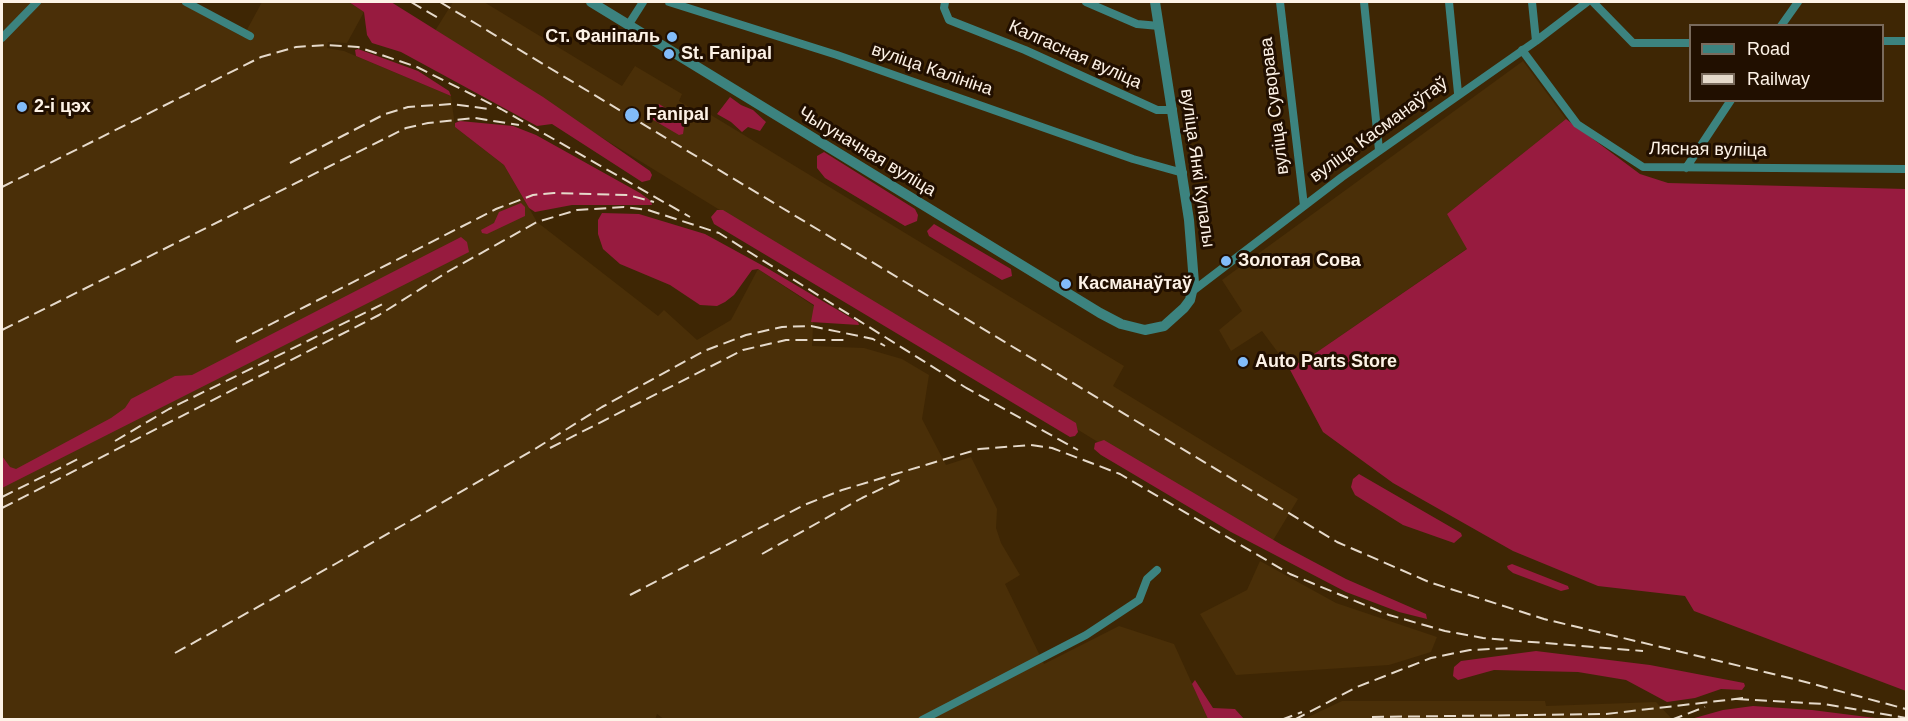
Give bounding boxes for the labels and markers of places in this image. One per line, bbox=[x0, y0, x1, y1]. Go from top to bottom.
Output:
place label: Ст. Фаніпаль bbox=[545, 26, 660, 48]
marker: Ст. Фаніпаль bbox=[665, 30, 679, 44]
place label: St. Fanipal bbox=[681, 43, 772, 65]
marker: St. Fanipal bbox=[662, 47, 676, 61]
place label: 2-і цэх bbox=[34, 96, 91, 118]
marker: 2-і цэх bbox=[15, 100, 29, 114]
place label: Fanipal bbox=[646, 104, 709, 126]
marker: Fanipal bbox=[623, 106, 641, 124]
place label: Золотая Сова bbox=[1238, 250, 1361, 272]
marker: Золотая Сова bbox=[1219, 254, 1233, 268]
place label: Касманаўтаў bbox=[1078, 273, 1192, 295]
marker: Касманаўтаў bbox=[1059, 277, 1073, 291]
place label: Auto Parts Store bbox=[1255, 351, 1397, 373]
marker: Auto Parts Store bbox=[1236, 355, 1250, 369]

